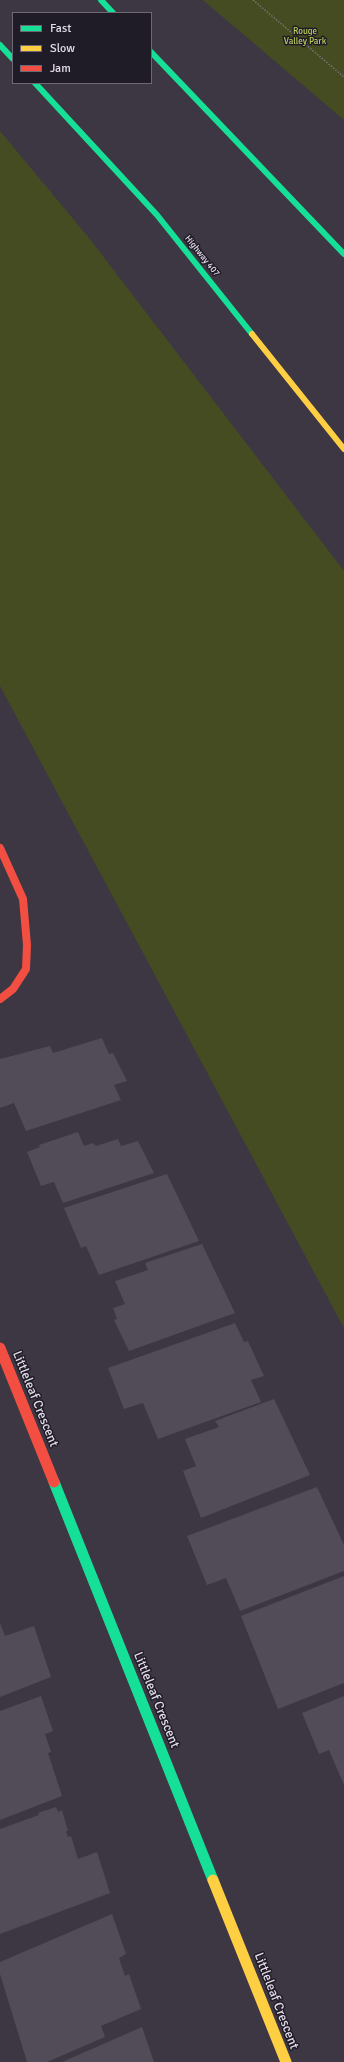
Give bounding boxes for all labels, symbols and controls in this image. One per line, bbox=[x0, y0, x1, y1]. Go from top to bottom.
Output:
legend bbox=[12, 12, 152, 84]
text: Fast bbox=[50, 21, 71, 36]
park label: Rouge Valley Park bbox=[284, 27, 326, 48]
text: Slow bbox=[50, 41, 75, 56]
text: Jam bbox=[50, 61, 71, 76]
street label: Highway 407 bbox=[182, 233, 222, 279]
street label: Littleleaf Crescent bbox=[9, 1349, 61, 1449]
street label: Littleleaf Crescent bbox=[130, 1650, 182, 1750]
street label: Littleleaf Crescent bbox=[250, 1951, 302, 2051]

